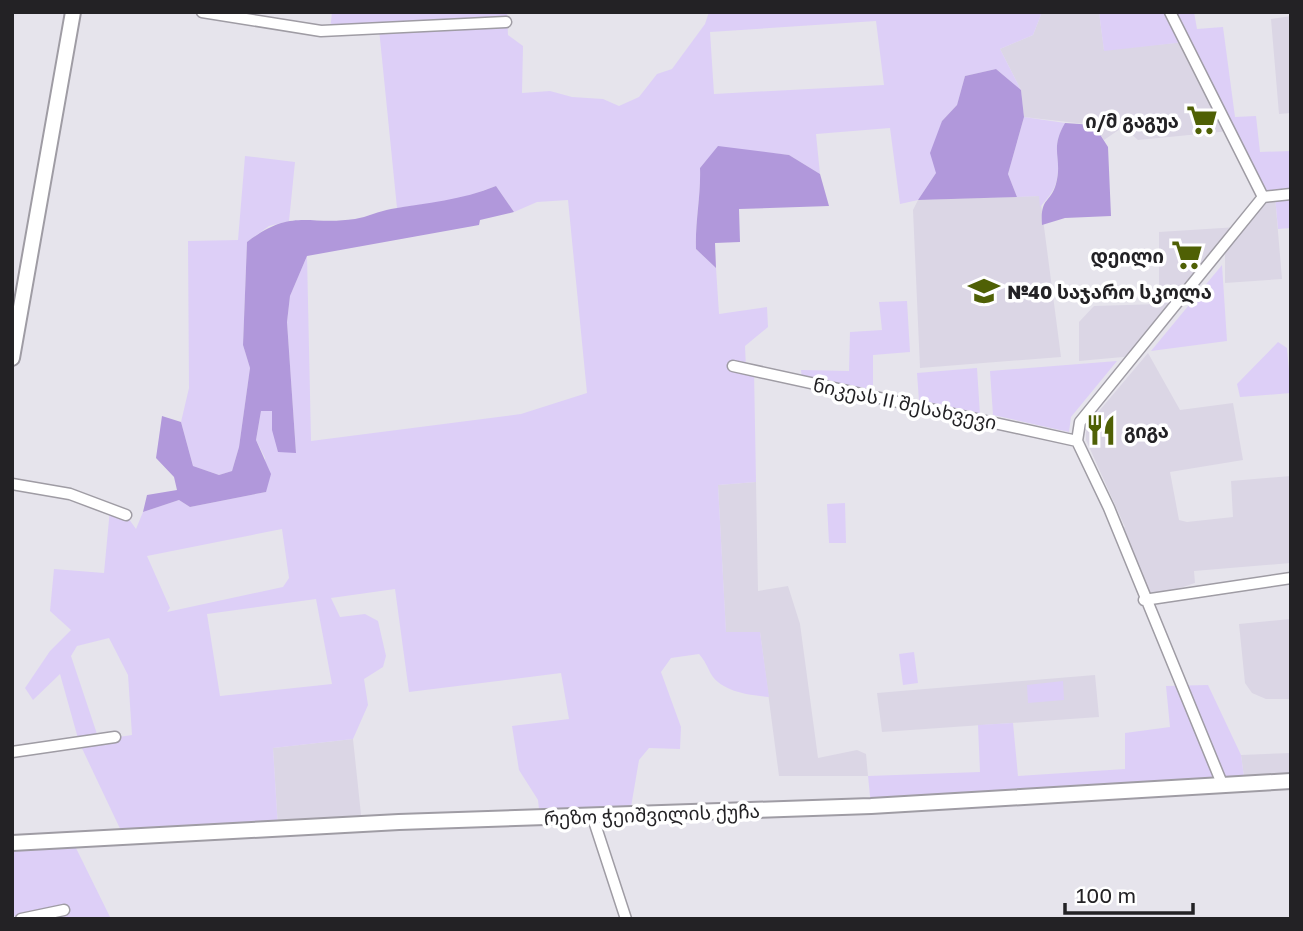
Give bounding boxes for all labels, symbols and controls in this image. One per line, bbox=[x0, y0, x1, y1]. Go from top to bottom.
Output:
supermarket icon: ი/მ გაგუა bbox=[1185, 103, 1219, 137]
place label: ი/მ გაგუა bbox=[1085, 109, 1179, 133]
supermarket icon: დეილი bbox=[1170, 238, 1204, 272]
place label: დეილი bbox=[1091, 244, 1164, 269]
school or university icon: №40 საჯარო სკოლა bbox=[967, 274, 1001, 308]
place label: №40 საჯარო სკოლა bbox=[1007, 280, 1212, 304]
street label: ნიკეას II შესახვევი bbox=[811, 372, 999, 435]
restaurant icon: გიგა bbox=[1084, 413, 1118, 447]
place label: გიგა bbox=[1124, 419, 1169, 443]
street label: რეზო ჭეიშვილის ქუჩა bbox=[544, 799, 760, 831]
scale bar bbox=[1065, 872, 1193, 916]
text: 100 m bbox=[1076, 882, 1136, 908]

